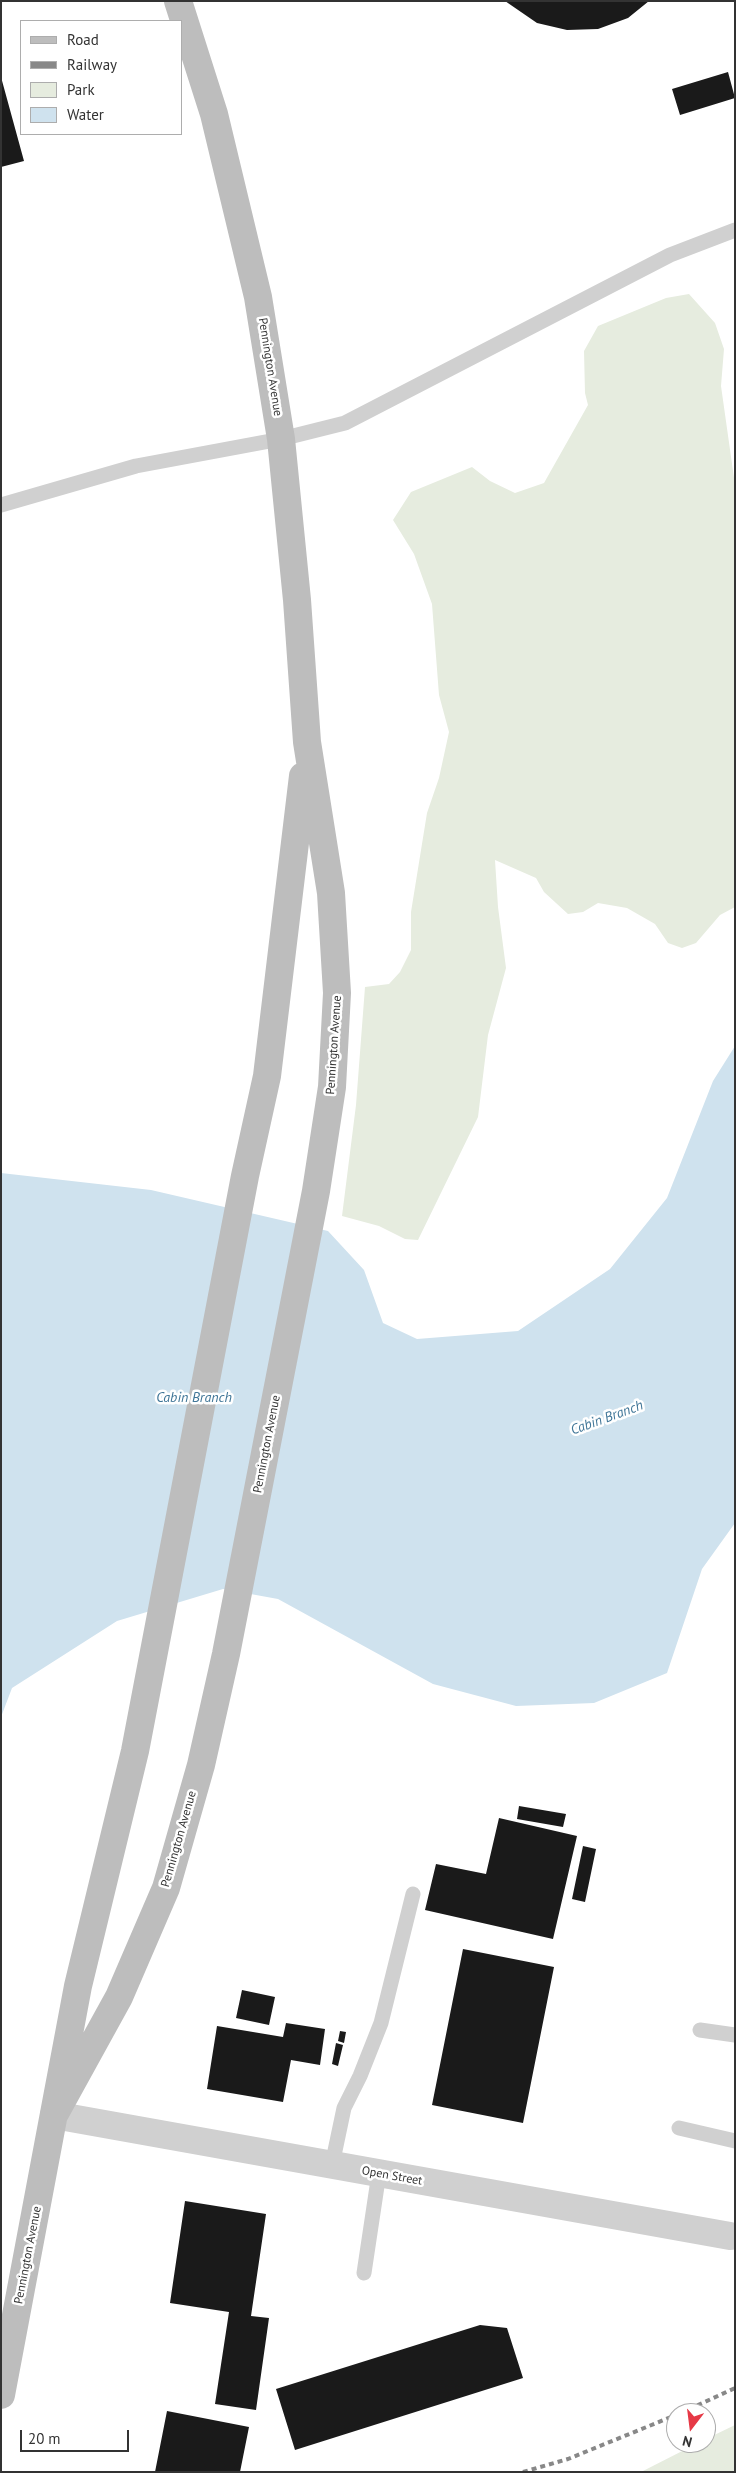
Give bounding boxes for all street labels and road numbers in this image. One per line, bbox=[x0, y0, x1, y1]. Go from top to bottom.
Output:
street label: Pennington Avenue bbox=[255, 317, 285, 417]
street label: Pennington Avenue bbox=[323, 995, 345, 1095]
street label: Pennington Avenue bbox=[250, 1394, 284, 1494]
street label: Pennington Avenue bbox=[158, 1789, 200, 1889]
street label: Open Street bbox=[361, 2164, 423, 2188]
street label: Pennington Avenue bbox=[11, 2205, 45, 2305]

